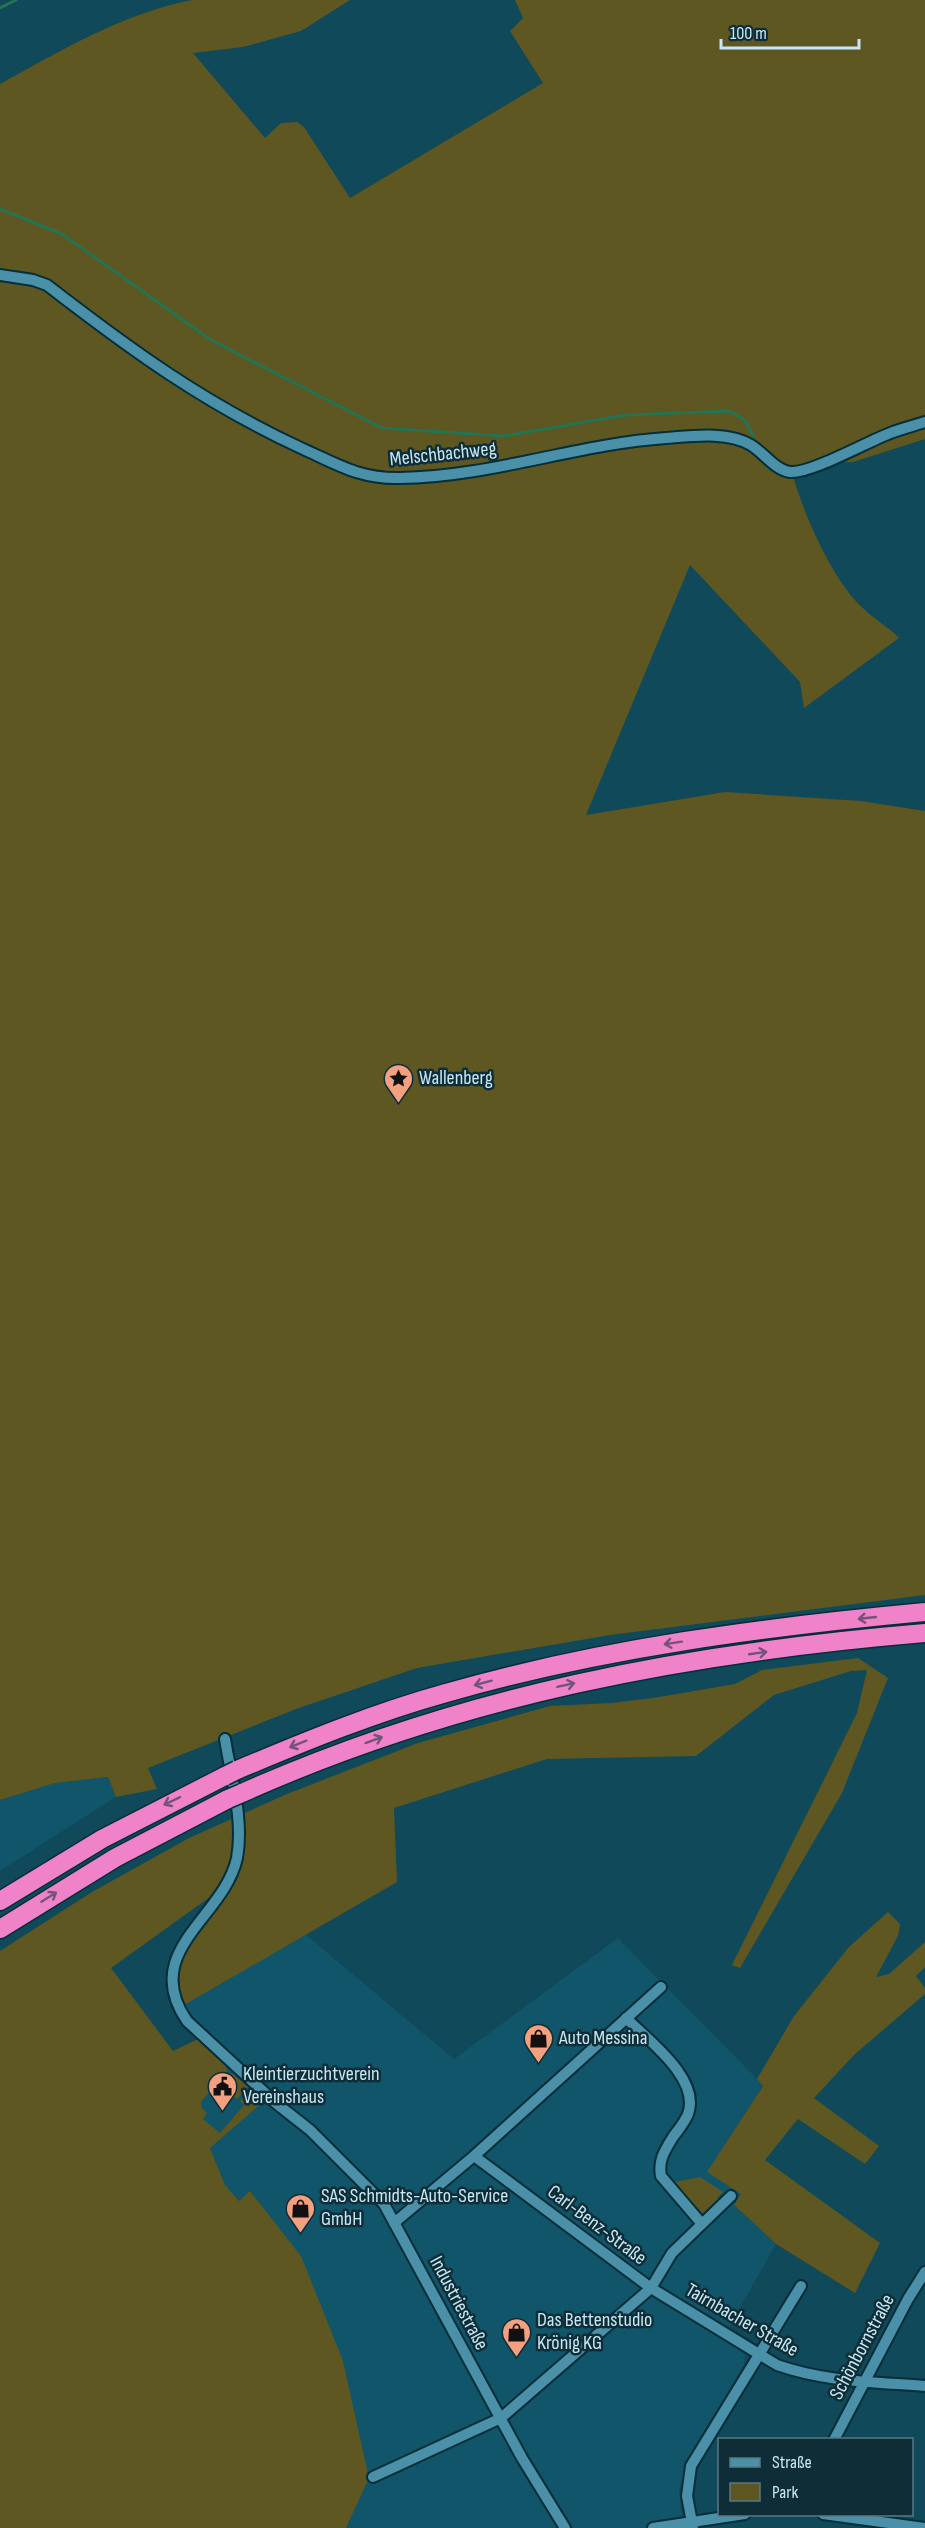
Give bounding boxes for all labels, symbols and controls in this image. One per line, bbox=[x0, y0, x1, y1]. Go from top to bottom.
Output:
scale bar bbox=[721, 12, 859, 50]
text: 100 m bbox=[730, 23, 767, 44]
street label: Melschbachweg bbox=[388, 436, 498, 472]
place icon: Wallenberg bbox=[382, 1062, 414, 1104]
place label: Wallenberg bbox=[419, 1066, 493, 1090]
one-way arrow bbox=[857, 1613, 877, 1624]
one-way arrow bbox=[664, 1638, 684, 1649]
one-way arrow bbox=[748, 1648, 767, 1659]
one-way arrow bbox=[474, 1678, 493, 1689]
one-way arrow bbox=[556, 1679, 575, 1690]
one-way arrow bbox=[364, 1733, 383, 1744]
one-way arrow bbox=[289, 1739, 308, 1750]
one-way arrow bbox=[164, 1795, 181, 1807]
one-way arrow bbox=[41, 1891, 58, 1904]
shop icon: Auto Messina bbox=[522, 2022, 554, 2064]
place label: Auto Messina bbox=[558, 2026, 647, 2050]
place label: Kleintierzuchtverein Vereinshaus bbox=[243, 2062, 380, 2109]
public building icon: Kleintierzuchtverein Vereinshaus bbox=[206, 2070, 238, 2112]
street label: Carl-Benz-Straße bbox=[543, 2180, 651, 2270]
place label: SAS Schmidts-Auto-Service GmbH bbox=[321, 2184, 508, 2231]
shop icon: SAS Schmidts-Auto-Service GmbH bbox=[284, 2192, 316, 2234]
street label: Industriestraße bbox=[424, 2252, 494, 2354]
street label: Tairnbacher Straße bbox=[681, 2278, 803, 2362]
street label: Schönbornstraße bbox=[824, 2290, 900, 2404]
place label: Das Bettenstudio Krönig KG bbox=[537, 2308, 652, 2355]
shop icon: Das Bettenstudio Krönig KG bbox=[500, 2316, 532, 2358]
legend bbox=[718, 2438, 913, 2516]
text: Straße bbox=[772, 2452, 812, 2473]
text: Park bbox=[772, 2482, 798, 2503]

